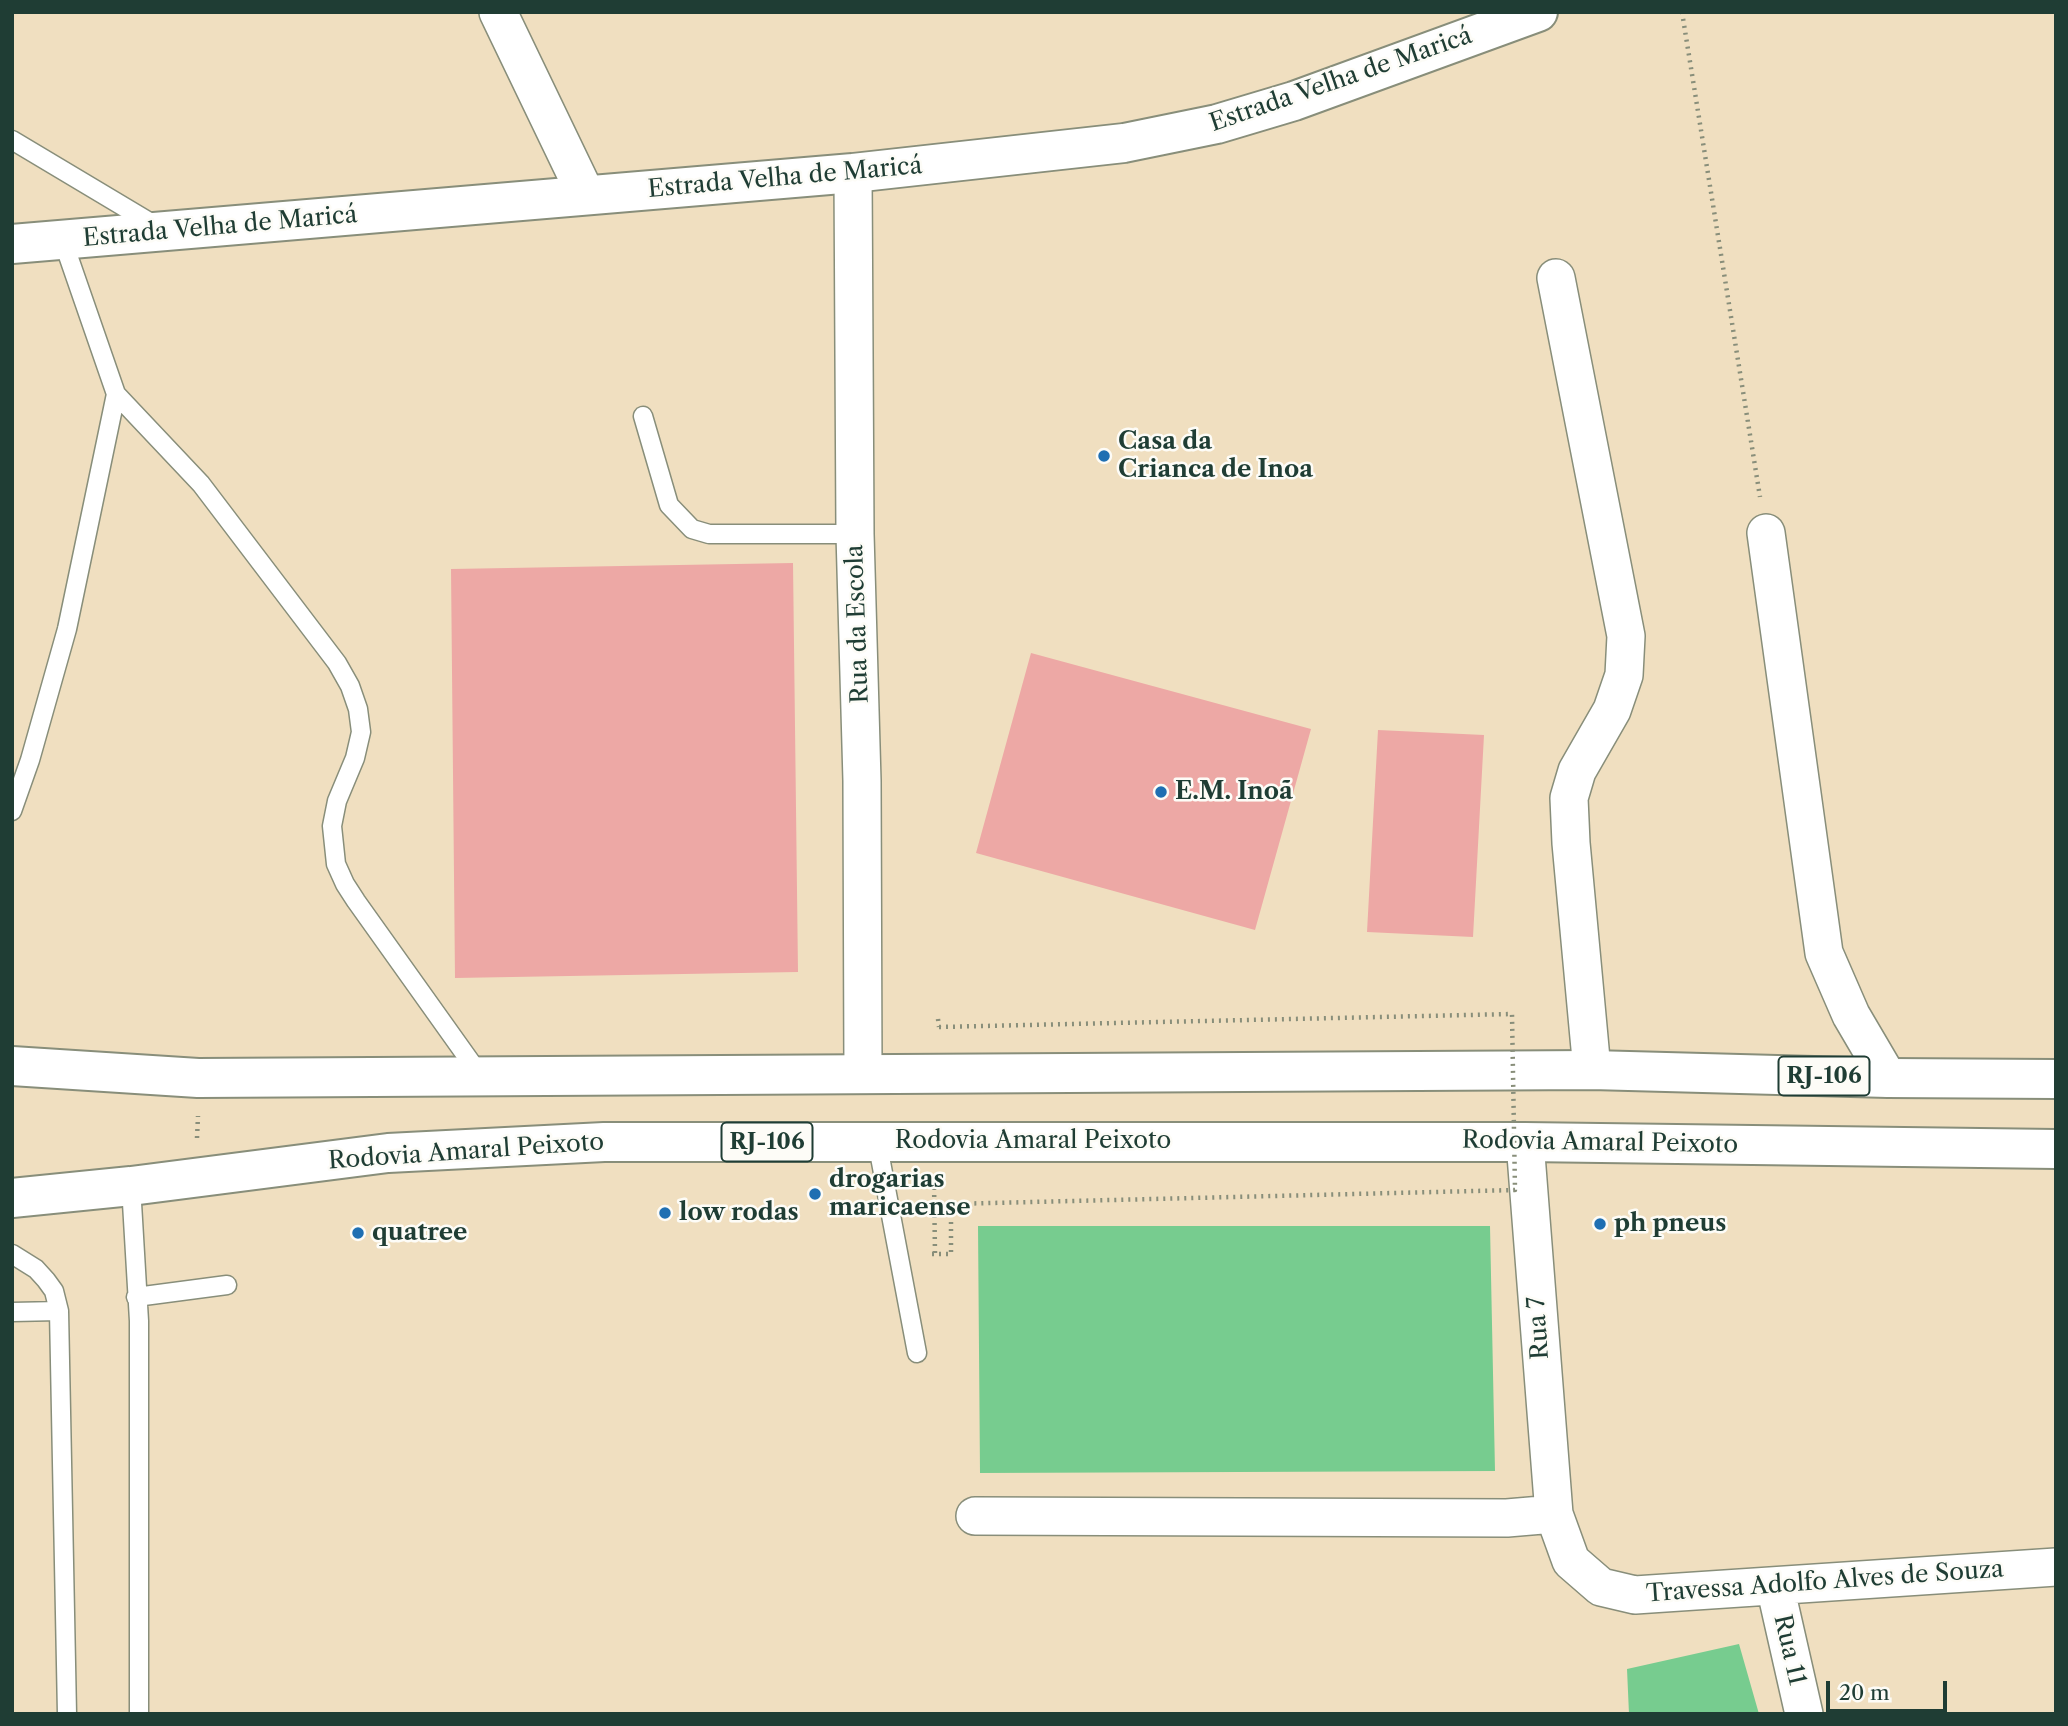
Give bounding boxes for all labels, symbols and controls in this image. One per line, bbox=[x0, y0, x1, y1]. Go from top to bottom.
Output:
street label: Estrada Velha de Maricá bbox=[1206, 22, 1476, 138]
street label: Estrada Velha de Maricá bbox=[647, 152, 923, 204]
street label: Estrada Velha de Maricá bbox=[82, 201, 358, 253]
place label: Casa da Crianca de Inoa bbox=[1118, 428, 1313, 484]
marker: Casa da Crianca de Inoa bbox=[1096, 448, 1112, 464]
street label: Rua da Escola bbox=[841, 544, 875, 704]
place label: E.M. Inoã bbox=[1175, 778, 1293, 806]
marker: E.M. Inoã bbox=[1153, 784, 1169, 800]
road number: RJ-106 bbox=[1778, 1056, 1870, 1096]
road number: RJ-106 bbox=[722, 1122, 812, 1162]
street label: Rodovia Amaral Peixoto bbox=[1462, 1126, 1738, 1160]
street label: Rodovia Amaral Peixoto bbox=[895, 1127, 1171, 1155]
street label: Rodovia Amaral Peixoto bbox=[327, 1128, 605, 1176]
place label: drogarias maricaense bbox=[829, 1166, 971, 1222]
marker: drogarias maricaense bbox=[807, 1186, 823, 1202]
place label: low rodas bbox=[679, 1199, 799, 1227]
marker: low rodas bbox=[657, 1205, 673, 1221]
place label: ph pneus bbox=[1614, 1210, 1726, 1238]
marker: ph pneus bbox=[1592, 1216, 1608, 1232]
place label: quatree bbox=[372, 1219, 467, 1247]
marker: quatree bbox=[350, 1225, 366, 1241]
street label: Rua 7 bbox=[1522, 1295, 1556, 1361]
street label: Travessa Adolfo Alves de Souza bbox=[1645, 1555, 2005, 1609]
street label: Rua 11 bbox=[1767, 1612, 1811, 1688]
scale bar bbox=[1830, 1666, 1951, 1710]
text: 20 m bbox=[1839, 1680, 1890, 1705]

